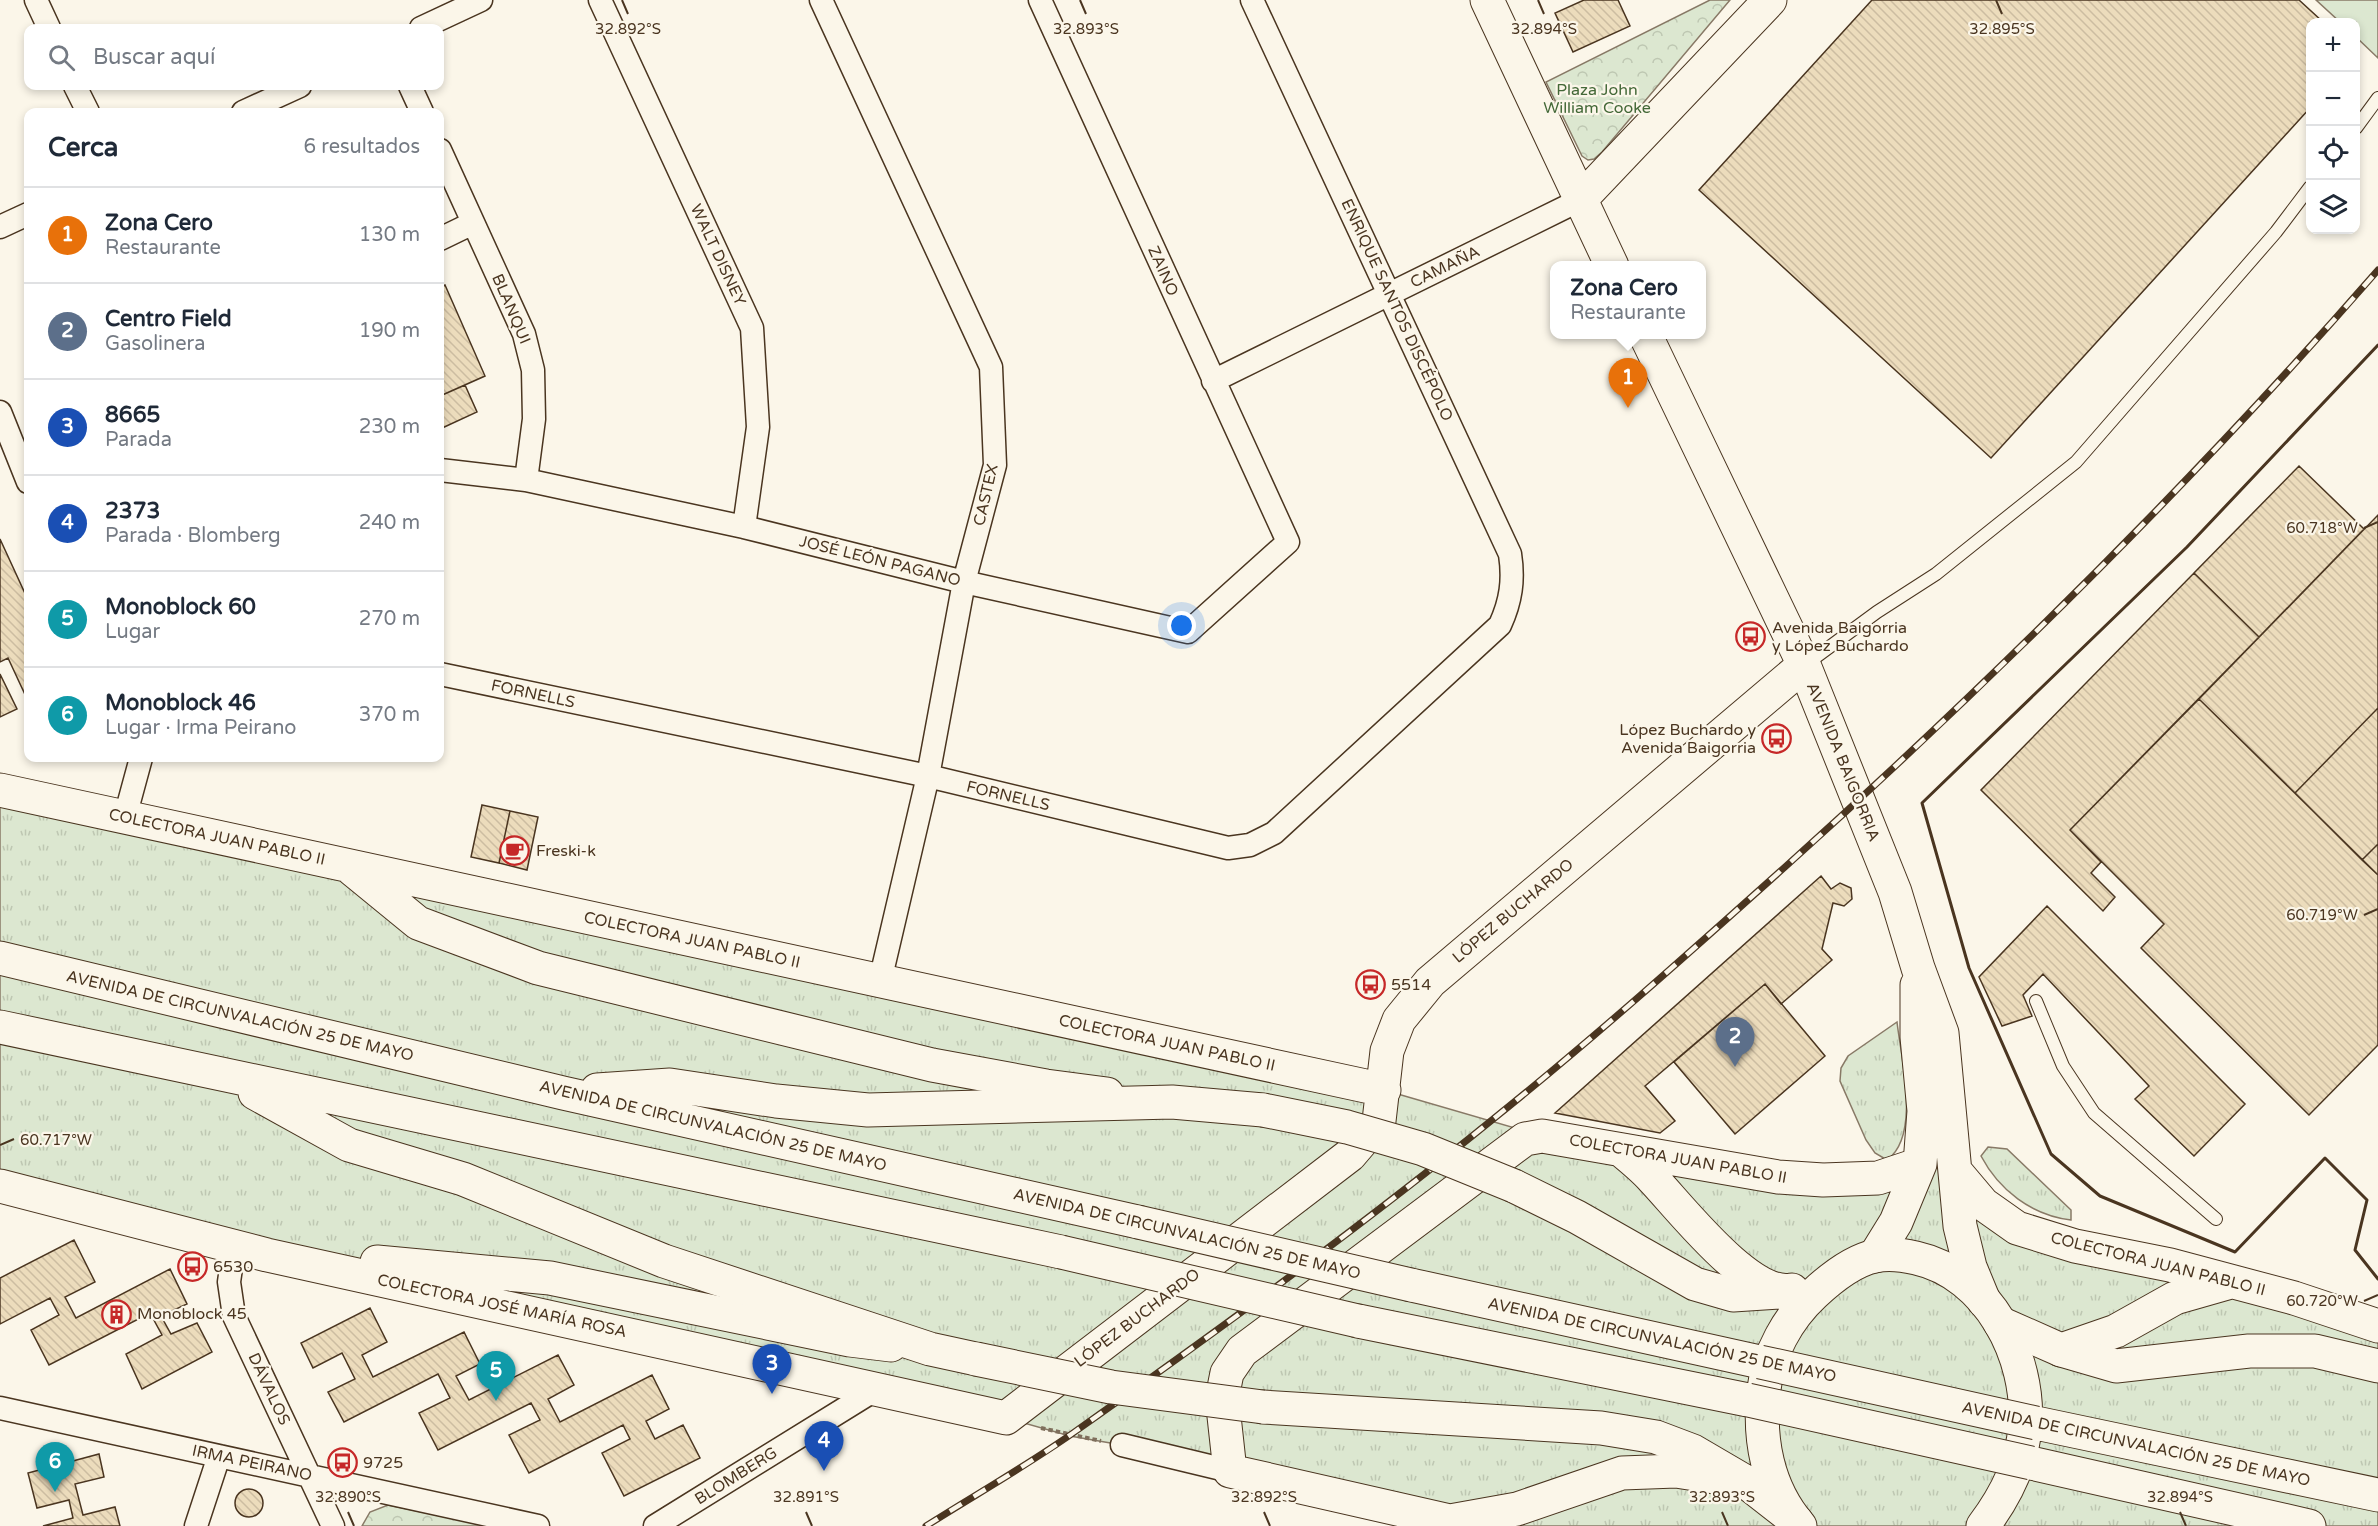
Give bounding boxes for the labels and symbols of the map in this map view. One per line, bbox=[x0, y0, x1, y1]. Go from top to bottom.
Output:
text: 32.892°S bbox=[595, 20, 661, 38]
text: 32.893°S bbox=[1053, 20, 1119, 38]
text: 32.894°S bbox=[1511, 20, 1577, 38]
text: 32.895°S bbox=[1969, 20, 2035, 38]
park label: Plaza John William Cooke bbox=[1543, 80, 1651, 118]
street label: ENRIQUE SANTOS DISCÉPOLO bbox=[1337, 196, 1457, 424]
street label: WALT DISNEY bbox=[686, 201, 750, 309]
street label: CAMAÑA bbox=[1407, 241, 1483, 292]
street label: ZAINO bbox=[1143, 243, 1183, 299]
street label: BLANQUI bbox=[487, 271, 535, 347]
pin: 1 bbox=[1608, 358, 1648, 408]
street label: CASTEX bbox=[969, 462, 1003, 528]
text: 60.718°W bbox=[2286, 519, 2358, 537]
street label: JOSÉ LEÓN PAGANO bbox=[797, 531, 963, 591]
your location bbox=[1167, 611, 1196, 640]
place label: Avenida Baigorria y López Buchardo bbox=[1772, 618, 1909, 656]
bus stop icon: Avenida Baigorria y López Buchardo bbox=[1735, 621, 1767, 653]
street label: FORNELLS bbox=[489, 675, 577, 713]
street label: AVENIDA BAIGORRIA bbox=[1802, 680, 1884, 845]
place label: López Buchardo y Avenida Baigorria bbox=[1619, 720, 1756, 758]
bus stop icon: López Buchardo y Avenida Baigorria bbox=[1761, 723, 1793, 755]
street label: FORNELLS bbox=[964, 777, 1052, 815]
street label: COLECTORA JUAN PABLO II bbox=[107, 804, 327, 870]
cafe icon: Freski-k bbox=[499, 835, 531, 867]
place label: Freski-k bbox=[536, 841, 596, 861]
street label: LÓPEZ BUCHARDO bbox=[1448, 854, 1578, 968]
text: 60.719°W bbox=[2286, 906, 2358, 924]
street label: COLECTORA JUAN PABLO II bbox=[582, 907, 802, 973]
street label: AVENIDA DE CIRCUNVALACIÓN 25 DE MAYO bbox=[64, 966, 416, 1066]
bus stop icon: 5514 bbox=[1354, 969, 1386, 1001]
place label: 5514 bbox=[1391, 975, 1431, 995]
street label: COLECTORA JUAN PABLO II bbox=[1057, 1010, 1277, 1076]
pin: 2 bbox=[1716, 1018, 1754, 1067]
street label: AVENIDA DE CIRCUNVALACIÓN 25 DE MAYO bbox=[537, 1076, 889, 1176]
street label: COLECTORA JUAN PABLO II bbox=[1568, 1130, 1788, 1188]
text: 60.717°W bbox=[20, 1131, 92, 1149]
street label: AVENIDA DE CIRCUNVALACIÓN 25 DE MAYO bbox=[1011, 1184, 1363, 1284]
street label: COLECTORA JUAN PABLO II bbox=[2048, 1228, 2268, 1300]
bus stop icon: 6530 bbox=[176, 1251, 208, 1283]
place label: 6530 bbox=[213, 1257, 253, 1277]
street label: LÓPEZ BUCHARDO bbox=[1070, 1264, 1204, 1372]
street label: COLECTORA JOSÉ MARÍA ROSA bbox=[376, 1270, 629, 1342]
text: 60.720°W bbox=[2286, 1292, 2358, 1310]
street label: AVENIDA DE CIRCUNVALACIÓN 25 DE MAYO bbox=[1486, 1293, 1838, 1387]
building icon: Monoblock 45 bbox=[100, 1298, 132, 1330]
place label: Monoblock 45 bbox=[137, 1304, 247, 1324]
pin: 3 bbox=[752, 1344, 792, 1394]
street label: DÁVALOS bbox=[244, 1350, 294, 1428]
pin: 5 bbox=[476, 1352, 516, 1401]
street label: AVENIDA DE CIRCUNVALACIÓN 25 DE MAYO bbox=[1960, 1397, 2312, 1491]
pin: 4 bbox=[804, 1422, 844, 1471]
street label: IRMA PEIRANO bbox=[190, 1441, 314, 1485]
pin: 6 bbox=[36, 1442, 74, 1492]
street label: BLOMBERG bbox=[691, 1443, 781, 1509]
bus stop icon: 9725 bbox=[326, 1447, 358, 1479]
place label: 9725 bbox=[363, 1453, 403, 1473]
text: 32.890°S bbox=[315, 1488, 381, 1506]
text: 32.891°S bbox=[773, 1488, 839, 1506]
text: 32.892°S bbox=[1231, 1488, 1297, 1506]
text: 32.893°S bbox=[1689, 1488, 1755, 1506]
text: 32.894°S bbox=[2147, 1488, 2213, 1506]

